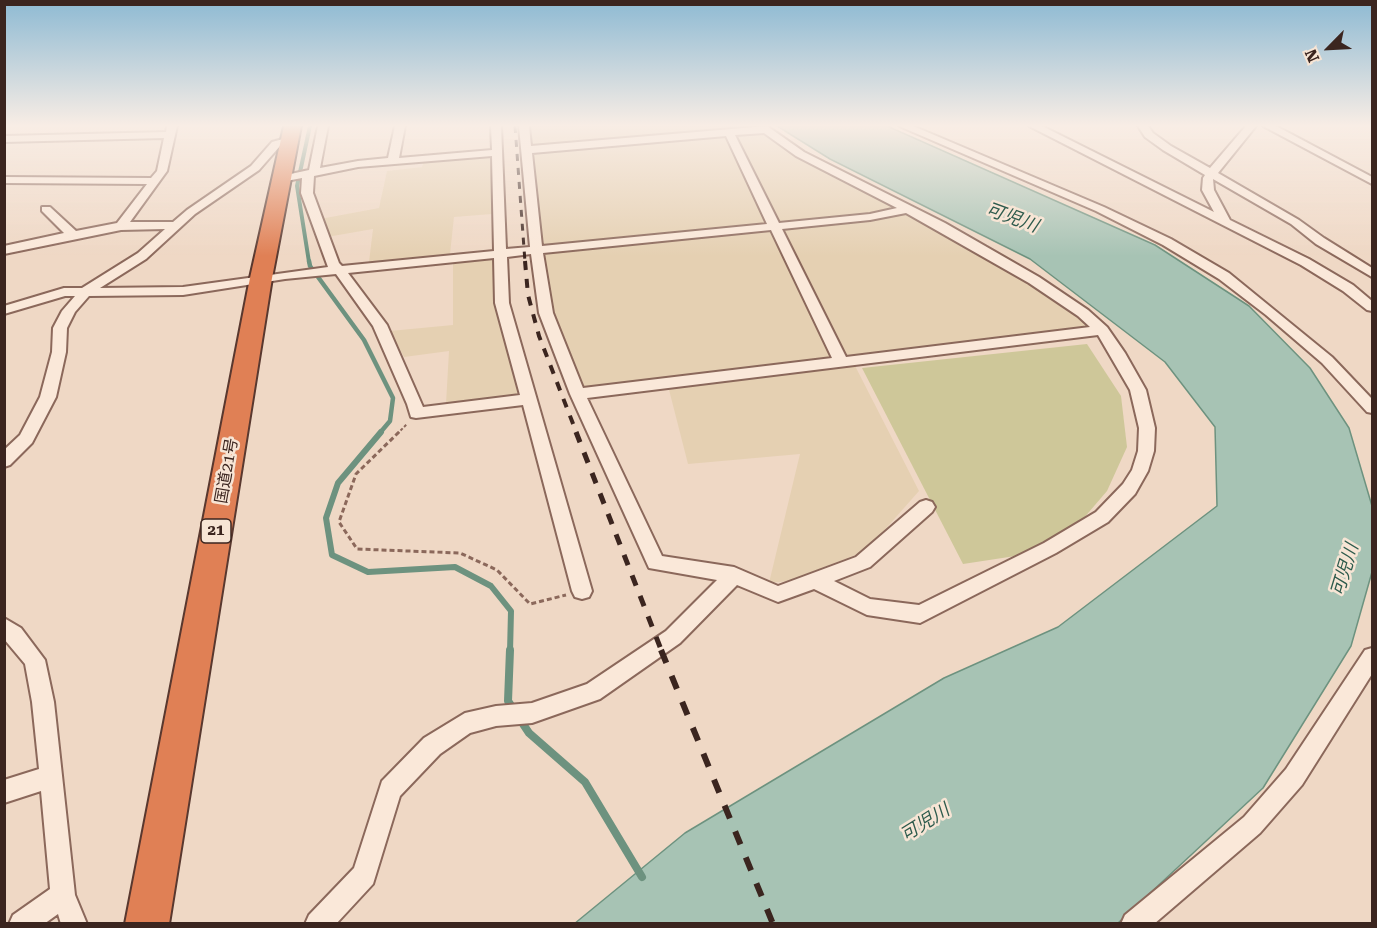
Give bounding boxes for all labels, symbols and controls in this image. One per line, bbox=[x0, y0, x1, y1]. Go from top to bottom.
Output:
north arrow bbox=[1299, 18, 1359, 78]
text: N bbox=[1301, 46, 1323, 65]
water label: 可児川 bbox=[983, 199, 1041, 237]
street label: 国道21号 bbox=[212, 437, 242, 505]
road number: 21 bbox=[201, 519, 231, 543]
water label: 可児川 bbox=[1327, 541, 1363, 599]
water label: 可児川 bbox=[896, 800, 954, 846]

